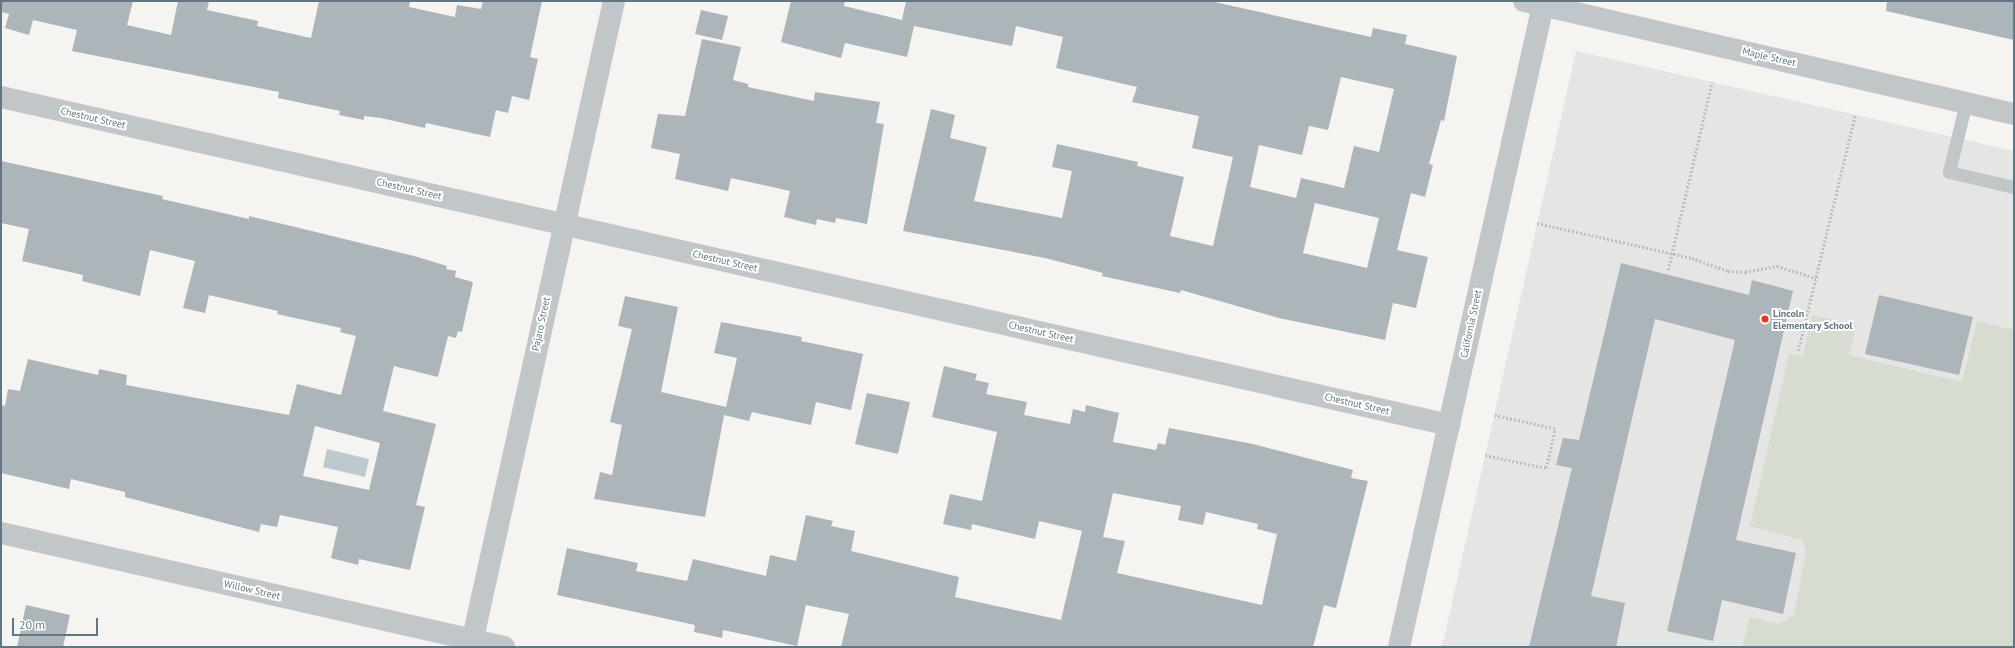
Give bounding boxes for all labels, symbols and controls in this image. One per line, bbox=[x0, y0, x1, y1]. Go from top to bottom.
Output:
street label: Maple Street bbox=[1741, 45, 1797, 69]
street label: Chestnut Street bbox=[59, 105, 127, 131]
street label: Chestnut Street bbox=[375, 176, 443, 202]
street label: Chestnut Street bbox=[691, 248, 759, 274]
street label: California Street bbox=[1458, 289, 1484, 359]
street label: Pajaro Street bbox=[529, 296, 553, 352]
place label: Lincoln Elementary School bbox=[1773, 307, 1853, 330]
marker: Lincoln Elementary School bbox=[1760, 314, 1770, 324]
street label: Chestnut Street bbox=[1007, 319, 1075, 345]
street label: Chestnut Street bbox=[1323, 391, 1391, 417]
street label: Willow Street bbox=[223, 578, 281, 602]
scale bar bbox=[14, 610, 100, 636]
text: 20 m bbox=[19, 617, 45, 632]

